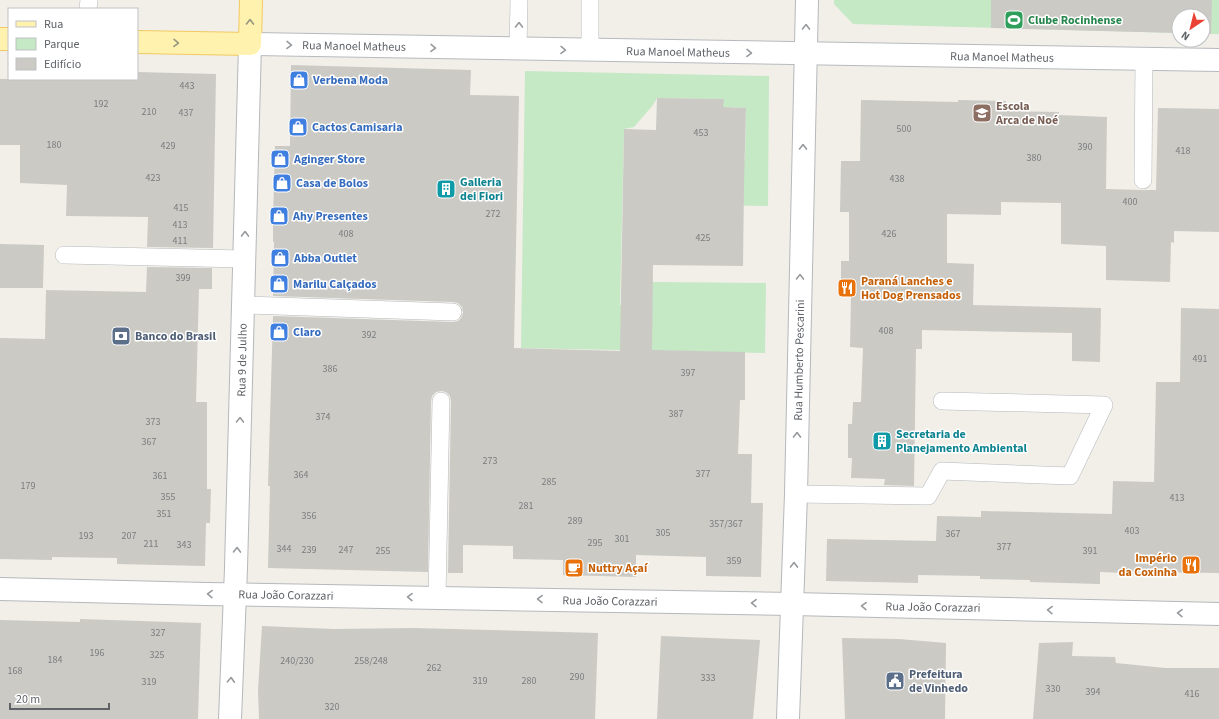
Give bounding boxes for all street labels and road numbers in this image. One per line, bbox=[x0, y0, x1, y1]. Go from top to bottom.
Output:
street label: Rua Manoel Matheus bbox=[302, 37, 406, 56]
street label: Rua Manoel Matheus bbox=[626, 43, 730, 62]
street label: Rua Manoel Matheus bbox=[950, 48, 1054, 67]
street label: Rua Humberto Pescarini bbox=[790, 299, 809, 421]
street label: Rua 9 de Julho bbox=[233, 323, 252, 397]
street label: Rua João Corazzari bbox=[238, 586, 334, 605]
street label: Rua João Corazzari bbox=[562, 592, 658, 611]
street label: Rua João Corazzari bbox=[885, 598, 981, 617]

